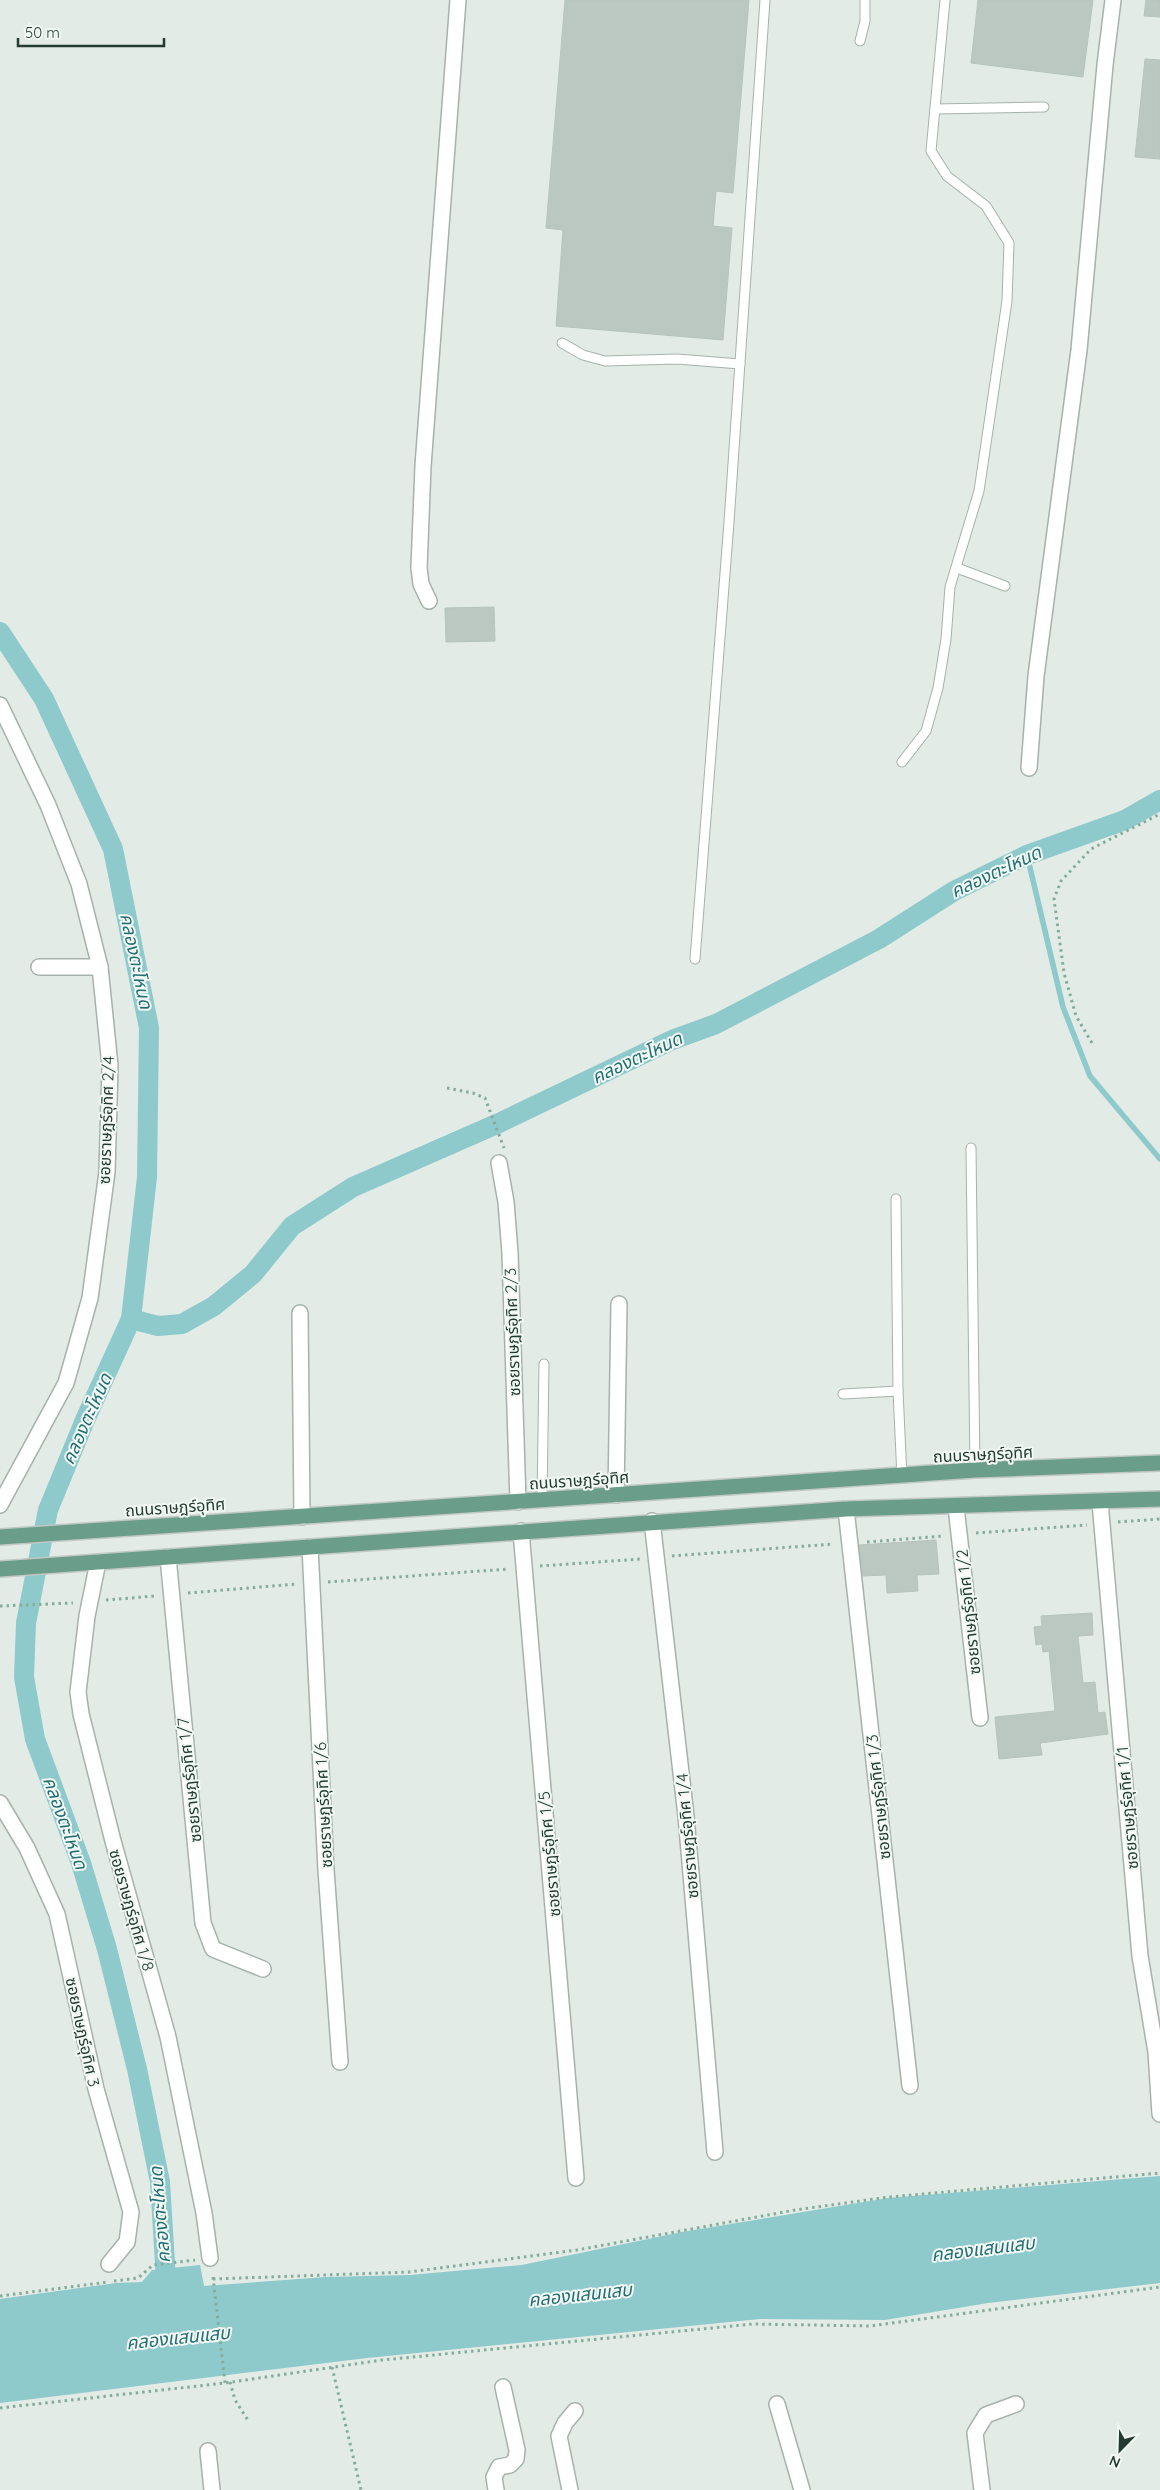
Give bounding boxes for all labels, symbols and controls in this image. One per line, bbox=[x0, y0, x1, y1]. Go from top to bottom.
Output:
scale bar bbox=[18, 15, 164, 47]
text: 50 m bbox=[25, 23, 60, 42]
water label: คลองตะโหนด bbox=[947, 840, 1045, 902]
water label: คลองตะโหนด bbox=[115, 911, 158, 1012]
water label: คลองตะโหนด bbox=[588, 1026, 686, 1088]
street label: ซอยราษฎร์อุทิศ 2/4 bbox=[94, 1055, 118, 1185]
street label: ซอยราษฎร์อุทิศ 2/3 bbox=[500, 1267, 524, 1397]
water label: คลองตะโหนด bbox=[56, 1369, 117, 1468]
street label: ถนนราษฎร์อุทิศ bbox=[932, 1441, 1034, 1467]
street label: ถนนราษฎร์อุทิศ bbox=[528, 1467, 630, 1493]
street label: ถนนราษฎร์อุทิศ bbox=[124, 1494, 226, 1520]
street label: ซอยราษฎร์อุทิศ 1/2 bbox=[951, 1548, 985, 1676]
street label: ซอยราษฎร์อุทิศ 1/7 bbox=[172, 1717, 206, 1843]
street label: ซอยราษฎร์อุทิศ 1/3 bbox=[861, 1734, 895, 1860]
street label: ซอยราษฎร์อุทิศ 1/6 bbox=[310, 1741, 336, 1868]
street label: ซอยราษฎร์อุทิศ 1/1 bbox=[1112, 1746, 1142, 1870]
water label: คลองตะโหนด bbox=[38, 1773, 93, 1873]
street label: ซอยราษฎร์อุทิศ 1/4 bbox=[672, 1773, 702, 1899]
street label: ซอยราษฎร์อุทิศ 1/5 bbox=[534, 1790, 564, 1918]
street label: ซอยราษฎร์อุทิศ 1/8 bbox=[105, 1847, 159, 1973]
street label: ซอยราษฎร์อุทิศ 3 bbox=[62, 1975, 104, 2089]
water label: คลองตะโหนด bbox=[144, 2165, 175, 2264]
water label: คลองแสนแสบ bbox=[930, 2231, 1037, 2266]
water label: คลองแสนแสบ bbox=[527, 2278, 634, 2311]
water label: คลองแสนแสบ bbox=[125, 2321, 232, 2354]
north arrow bbox=[1095, 2425, 1145, 2475]
text: N bbox=[1107, 2452, 1123, 2472]

